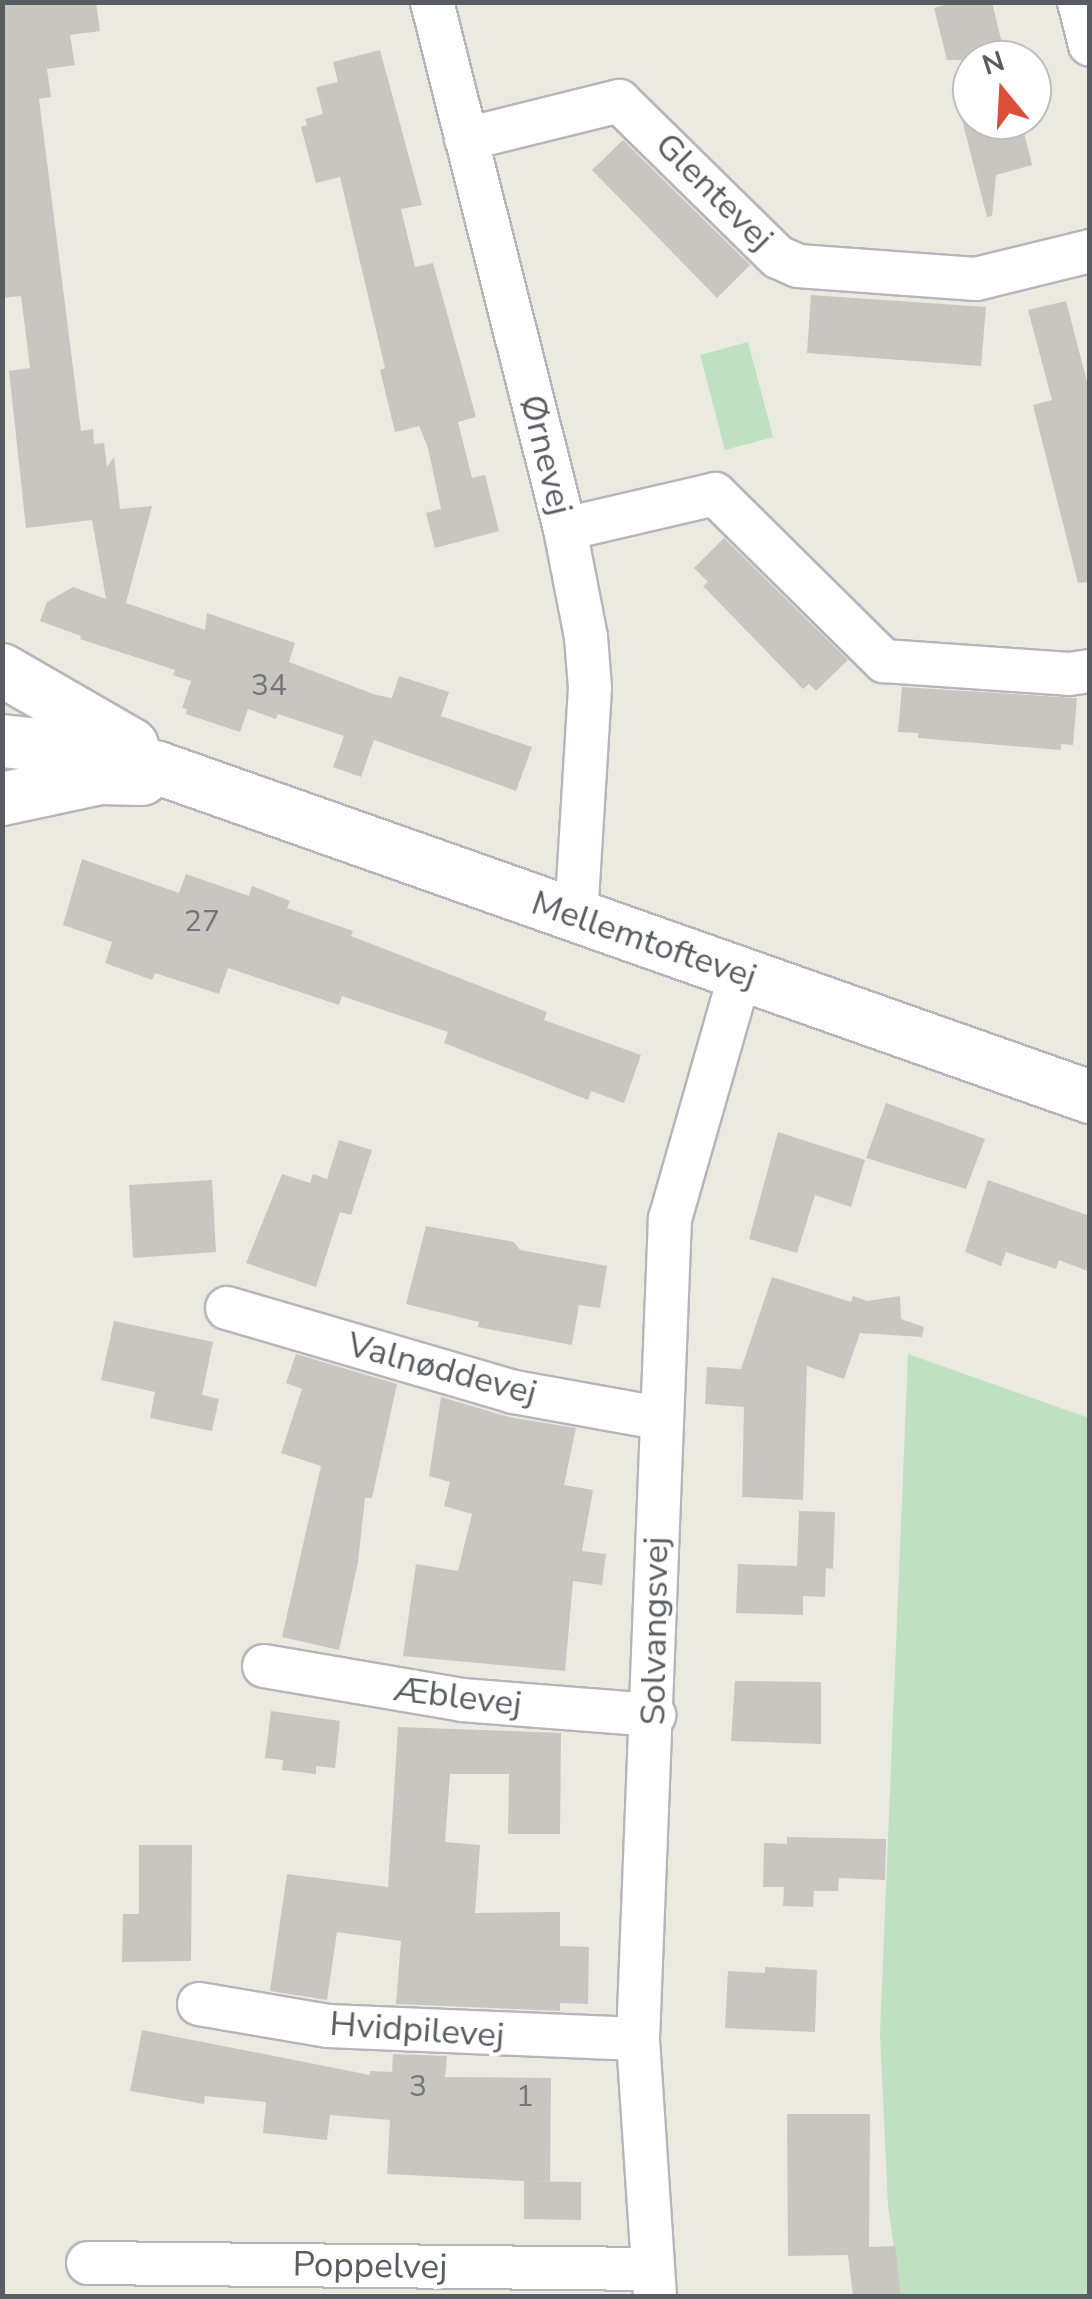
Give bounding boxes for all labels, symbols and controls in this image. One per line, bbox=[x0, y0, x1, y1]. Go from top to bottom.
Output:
north arrow bbox=[952, 40, 1052, 140]
text: N bbox=[978, 42, 1009, 85]
street label: Glentevej bbox=[646, 124, 782, 260]
street label: Ørnevej bbox=[511, 391, 581, 519]
house number: 34 bbox=[251, 668, 287, 704]
street label: Mellemtoftevej bbox=[526, 882, 762, 998]
house number: 27 bbox=[184, 904, 220, 940]
street label: Valnøddevej bbox=[343, 1324, 541, 1414]
street label: Solvangsvej bbox=[632, 1536, 678, 1726]
street label: Æblevej bbox=[392, 1668, 524, 1726]
street label: Hvidpilevej bbox=[328, 2003, 506, 2057]
house number: 3 bbox=[409, 2069, 427, 2105]
house number: 1 bbox=[516, 2079, 534, 2115]
street label: Poppelvej bbox=[292, 2244, 448, 2288]

